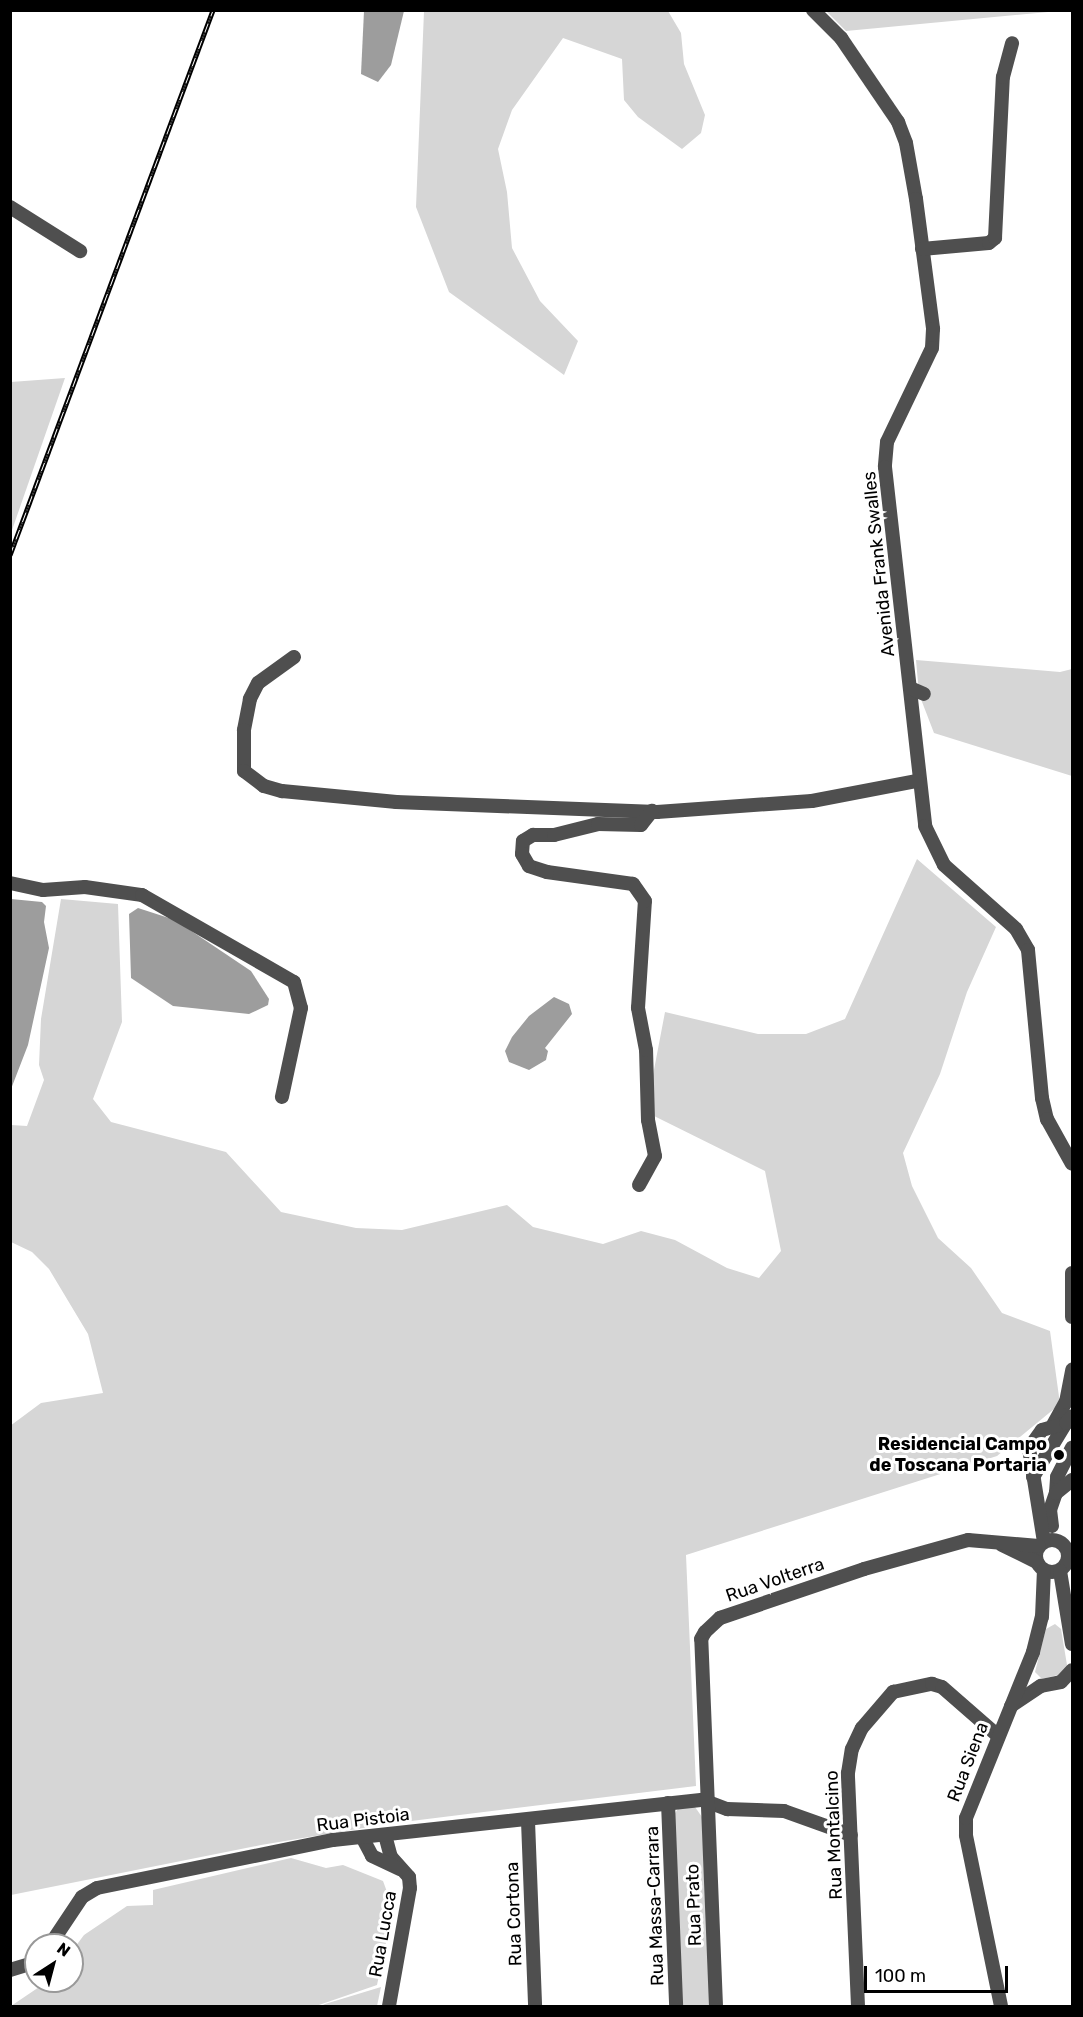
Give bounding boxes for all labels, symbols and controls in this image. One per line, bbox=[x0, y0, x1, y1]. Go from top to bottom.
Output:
street label: Avenida Frank Swalles bbox=[859, 470, 899, 658]
place label: Residencial Campo de Toscana Portaria bbox=[869, 1434, 1047, 1476]
marker: Residencial Campo de Toscana Portaria bbox=[1052, 1448, 1066, 1462]
street label: Rua Volterra bbox=[723, 1553, 827, 1607]
street label: Rua Siena bbox=[943, 1719, 993, 1805]
street label: Rua Montalcino bbox=[821, 1770, 847, 1900]
street label: Rua Pistoia bbox=[315, 1804, 411, 1836]
street label: Rua Massa-Carrara bbox=[641, 1826, 669, 1986]
street label: Rua Cortona bbox=[501, 1861, 527, 1967]
street label: Rua Prato bbox=[682, 1863, 706, 1947]
street label: Rua Lucca bbox=[365, 1889, 401, 1979]
north arrow bbox=[24, 1933, 84, 1993]
text: N bbox=[53, 1939, 74, 1961]
scale bar bbox=[867, 1954, 1011, 1992]
text: 100 m bbox=[875, 1965, 926, 1987]

